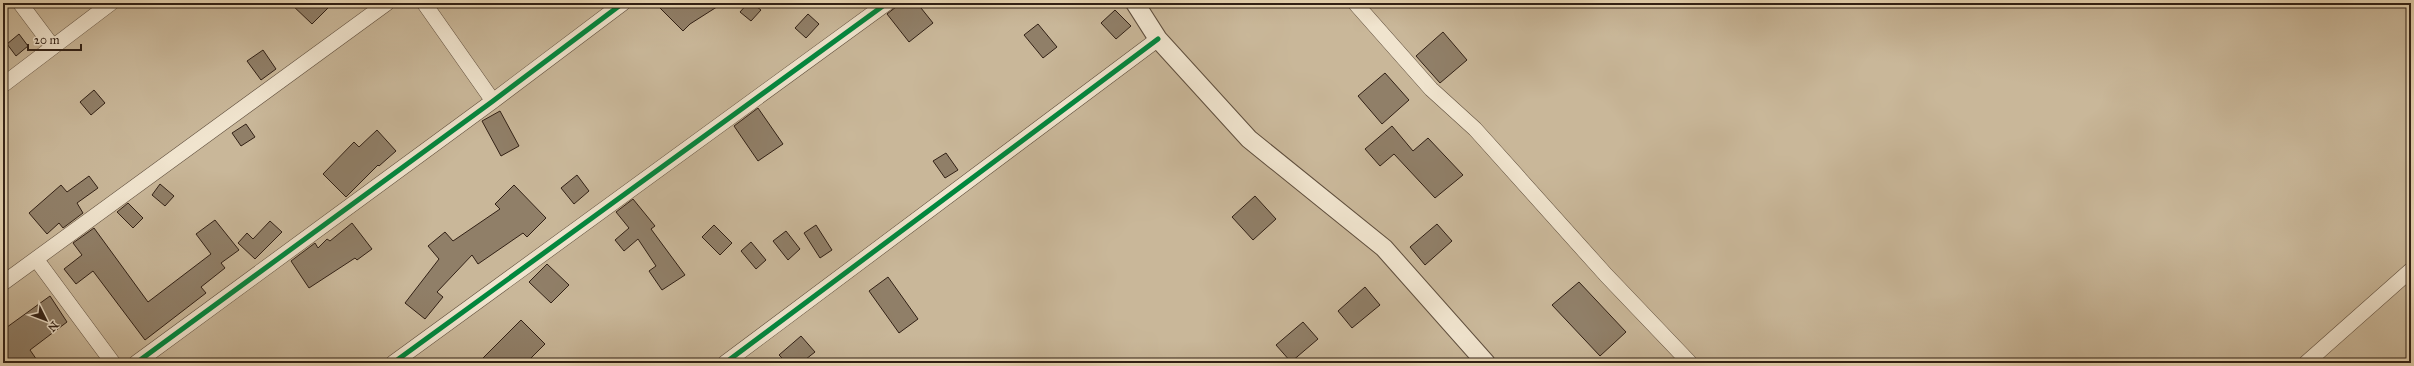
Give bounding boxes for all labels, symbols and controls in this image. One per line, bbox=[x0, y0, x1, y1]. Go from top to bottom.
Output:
scale bar bbox=[28, 26, 81, 52]
text: 20 m bbox=[34, 33, 60, 47]
north arrow bbox=[26, 300, 66, 340]
text: N bbox=[45, 319, 61, 335]

